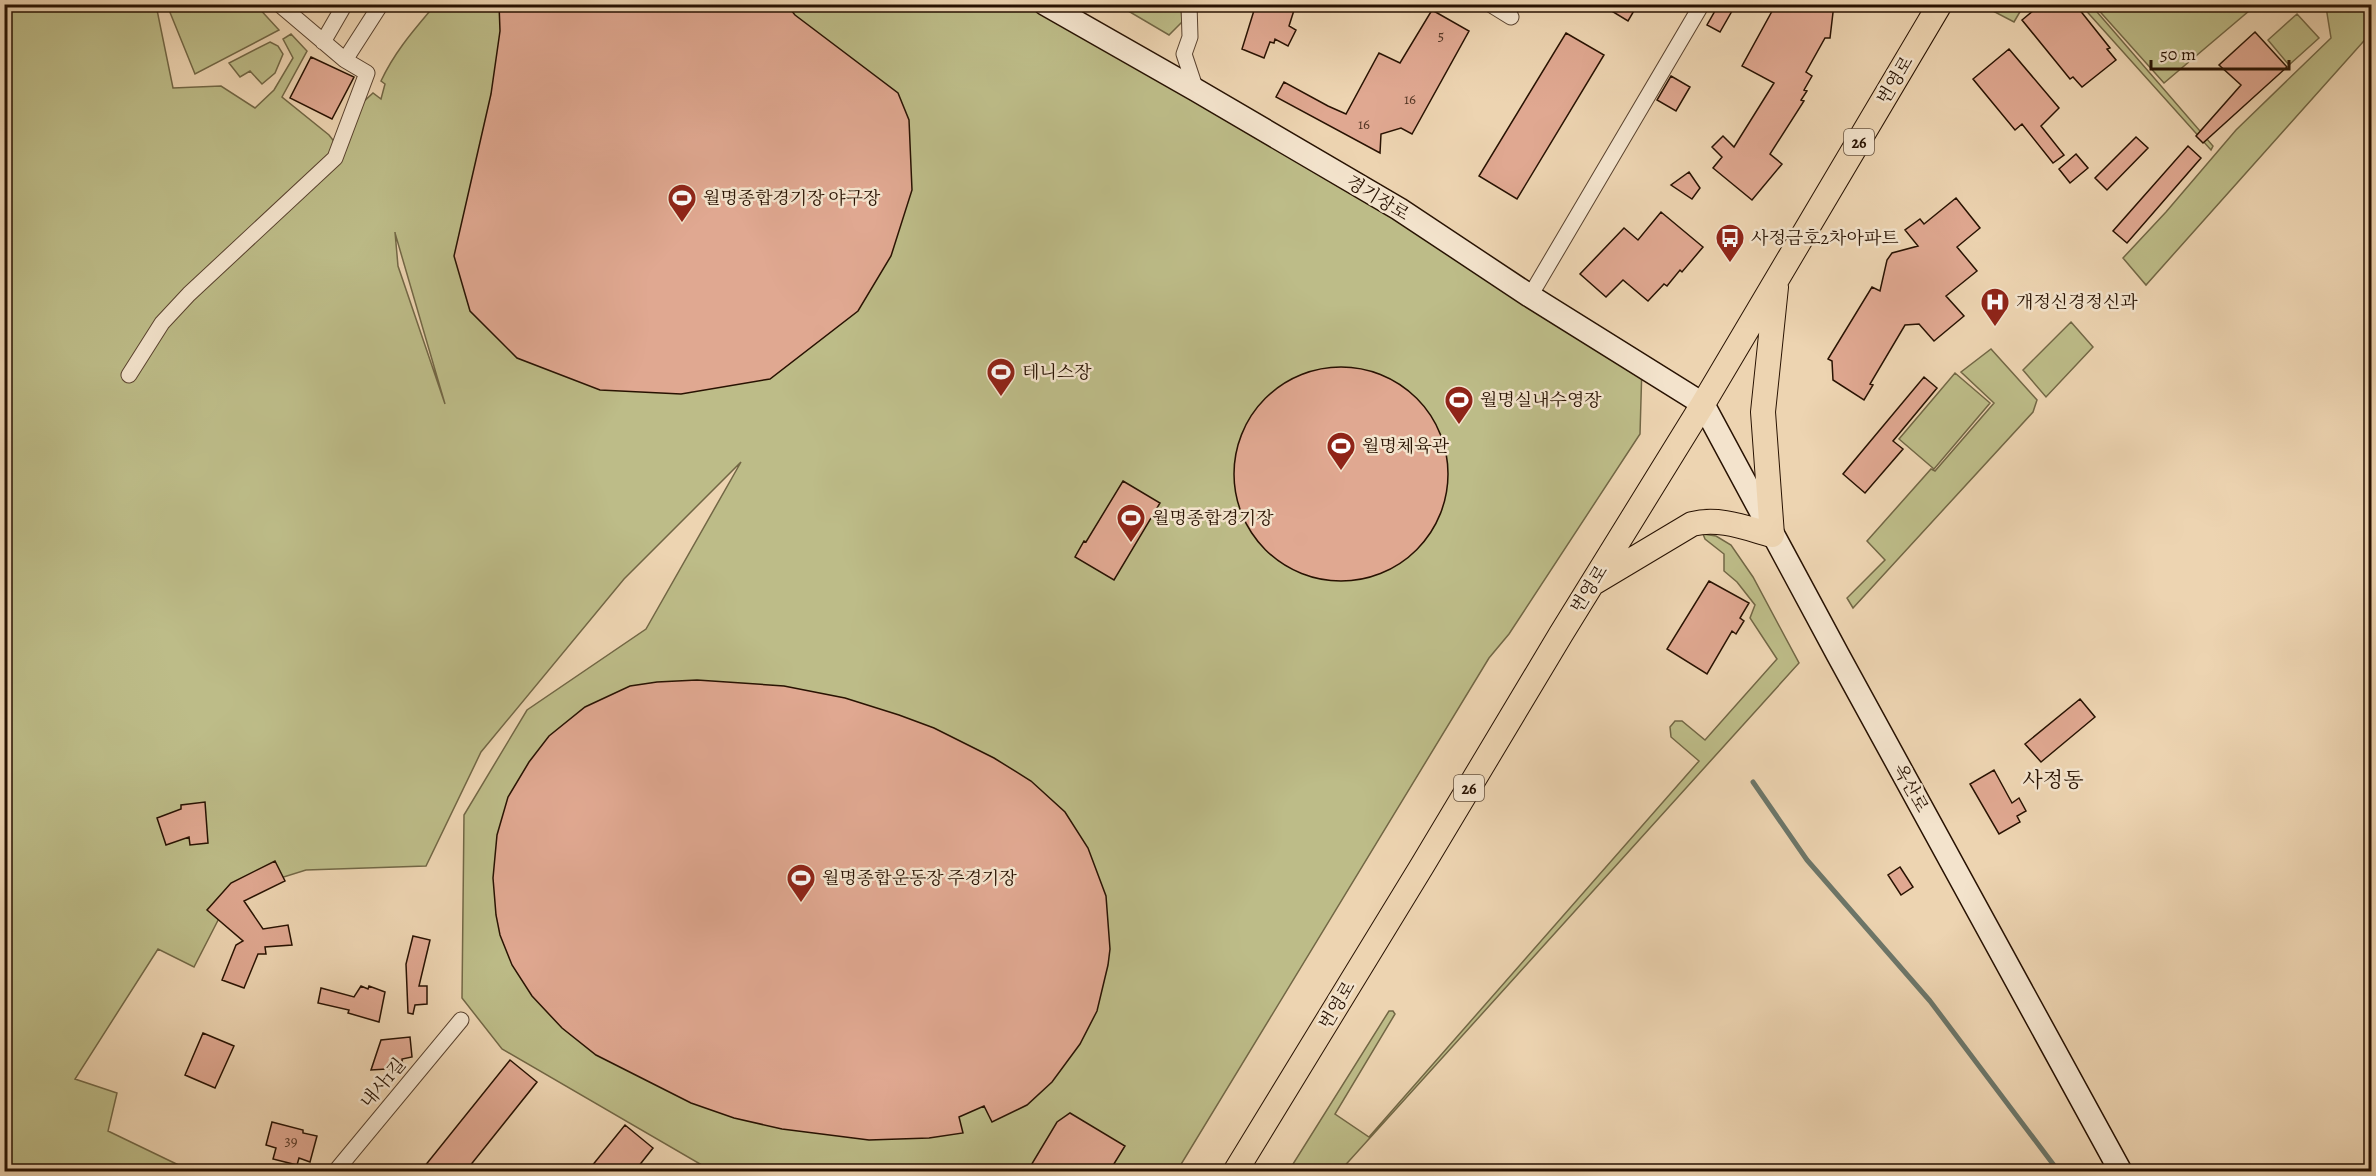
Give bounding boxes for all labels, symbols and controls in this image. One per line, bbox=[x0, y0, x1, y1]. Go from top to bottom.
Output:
house number: 5 bbox=[1438, 26, 1444, 46]
scale bar bbox=[2151, 33, 2289, 71]
text: 50 m bbox=[2160, 42, 2196, 66]
street label: 번영로 bbox=[1871, 51, 1919, 109]
house number: 16 bbox=[1404, 89, 1416, 109]
house number: 16 bbox=[1358, 114, 1370, 134]
road number: 26 bbox=[1844, 129, 1874, 155]
street label: 경기장로 bbox=[1342, 170, 1414, 226]
sports icon: 월명종합경기장 야구장 bbox=[666, 182, 698, 224]
place label: 월명종합경기장 야구장 bbox=[703, 186, 881, 210]
bus stop icon: 사정금호2차아파트 bbox=[1714, 222, 1746, 264]
place label: 사정금호2차아파트 bbox=[1751, 226, 1899, 250]
hospital icon: 개정신경정신과 bbox=[1979, 286, 2011, 328]
place label: 개정신경정신과 bbox=[2016, 290, 2138, 314]
sports icon: 테니스장 bbox=[985, 356, 1017, 398]
place label: 테니스장 bbox=[1022, 360, 1092, 384]
sports icon: 월명실내수영장 bbox=[1443, 384, 1475, 426]
place label: 월명실내수영장 bbox=[1480, 388, 1602, 412]
sports icon: 월명체육관 bbox=[1325, 430, 1357, 472]
place label: 월명체육관 bbox=[1362, 434, 1450, 458]
sports icon: 월명종합경기장 bbox=[1115, 502, 1147, 544]
place label: 월명종합경기장 bbox=[1152, 506, 1274, 530]
street label: 번영로 bbox=[1565, 561, 1613, 617]
street label: 옥산로 bbox=[1888, 759, 1934, 817]
district label: 사정동 bbox=[2023, 766, 2083, 794]
road number: 26 bbox=[1454, 775, 1484, 801]
sports icon: 월명종합운동장 주경기장 bbox=[785, 862, 817, 904]
place label: 월명종합운동장 주경기장 bbox=[822, 866, 1017, 890]
street label: 번영로 bbox=[1313, 976, 1361, 1034]
street label: 내사1길 bbox=[355, 1053, 411, 1113]
house number: 39 bbox=[284, 1131, 298, 1151]

